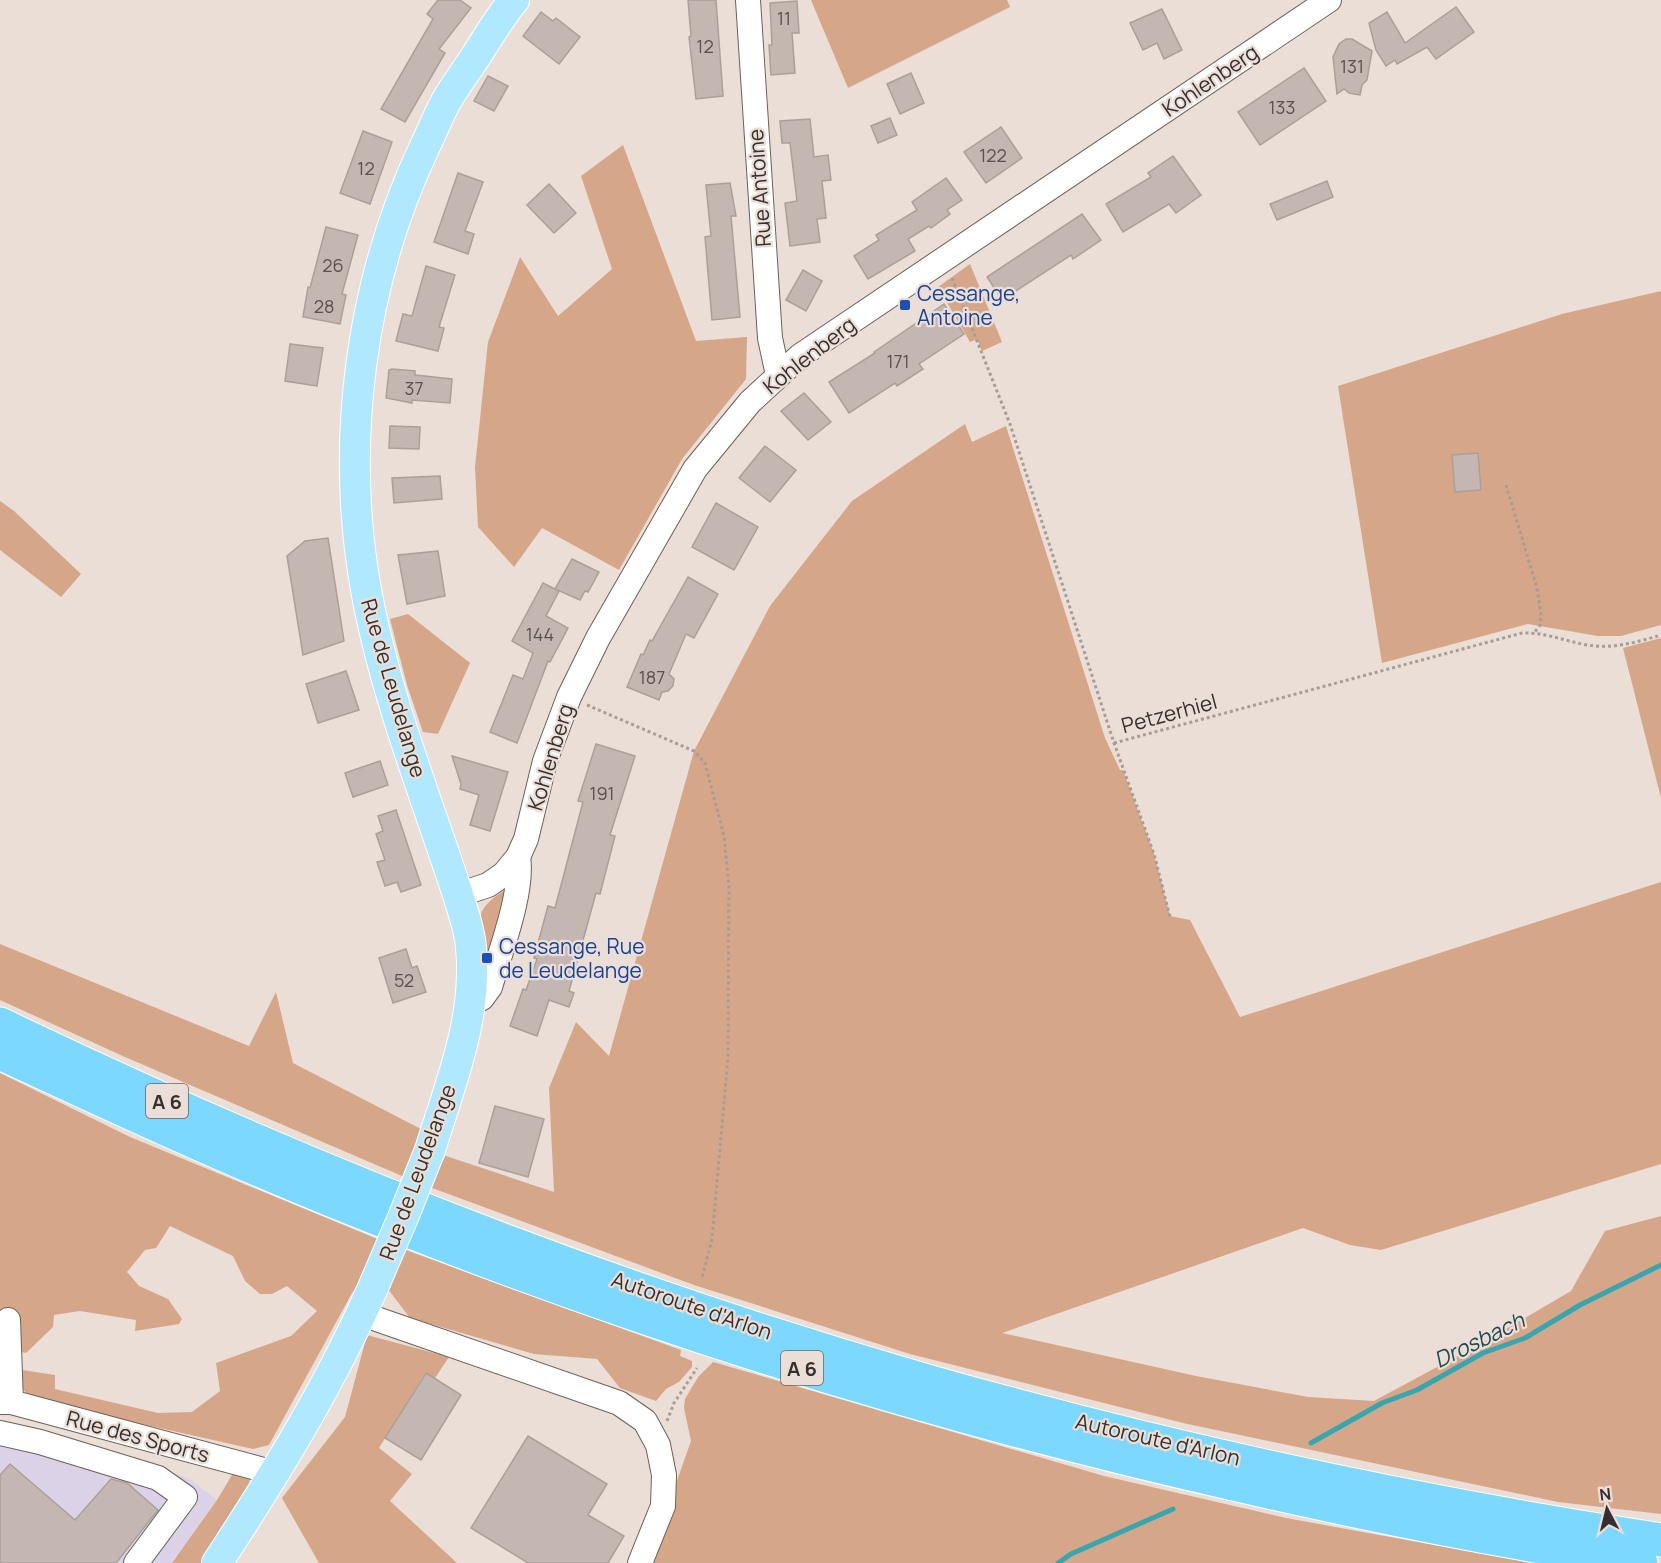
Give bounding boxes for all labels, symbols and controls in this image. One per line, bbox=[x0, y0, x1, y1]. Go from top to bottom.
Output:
house number: 11 bbox=[777, 6, 791, 30]
house number: 12 bbox=[696, 34, 714, 58]
street label: Kohlenberg bbox=[1157, 38, 1263, 122]
house number: 131 bbox=[1340, 54, 1364, 78]
house number: 133 bbox=[1269, 95, 1295, 119]
street label: Rue Antoine bbox=[741, 128, 777, 248]
house number: 122 bbox=[979, 143, 1007, 167]
house number: 12 bbox=[357, 156, 375, 180]
house number: 26 bbox=[322, 253, 344, 277]
place label: Cessange, Antoine bbox=[917, 279, 1020, 331]
house number: 28 bbox=[314, 294, 334, 318]
marker: Cessange, Antoine bbox=[898, 298, 912, 312]
street label: Kohlenberg bbox=[757, 310, 861, 400]
house number: 171 bbox=[886, 349, 910, 373]
house number: 37 bbox=[405, 376, 424, 400]
street label: Rue de Leudelange bbox=[355, 595, 433, 781]
house number: 144 bbox=[526, 622, 554, 646]
house number: 187 bbox=[639, 665, 665, 689]
street label: Petzerhiel bbox=[1118, 687, 1220, 739]
street label: Kohlenberg bbox=[521, 700, 579, 814]
house number: 191 bbox=[589, 781, 615, 805]
place label: Cessange, Rue de Leudelange bbox=[499, 932, 645, 984]
marker: Cessange, Rue de Leudelange bbox=[480, 951, 494, 965]
house number: 52 bbox=[394, 968, 414, 992]
street label: Rue de Leudelange bbox=[372, 1080, 462, 1264]
road number: A 6 bbox=[146, 1084, 188, 1118]
street label: Autoroute d'Arlon bbox=[608, 1264, 776, 1346]
water label: Drosbach bbox=[1429, 1305, 1530, 1375]
road number: A 6 bbox=[781, 1351, 823, 1385]
street label: Rue des Sports bbox=[63, 1403, 213, 1469]
street label: Autoroute d'Arlon bbox=[1073, 1406, 1243, 1472]
north arrow bbox=[1577, 1479, 1637, 1539]
text: N bbox=[1598, 1482, 1612, 1506]

